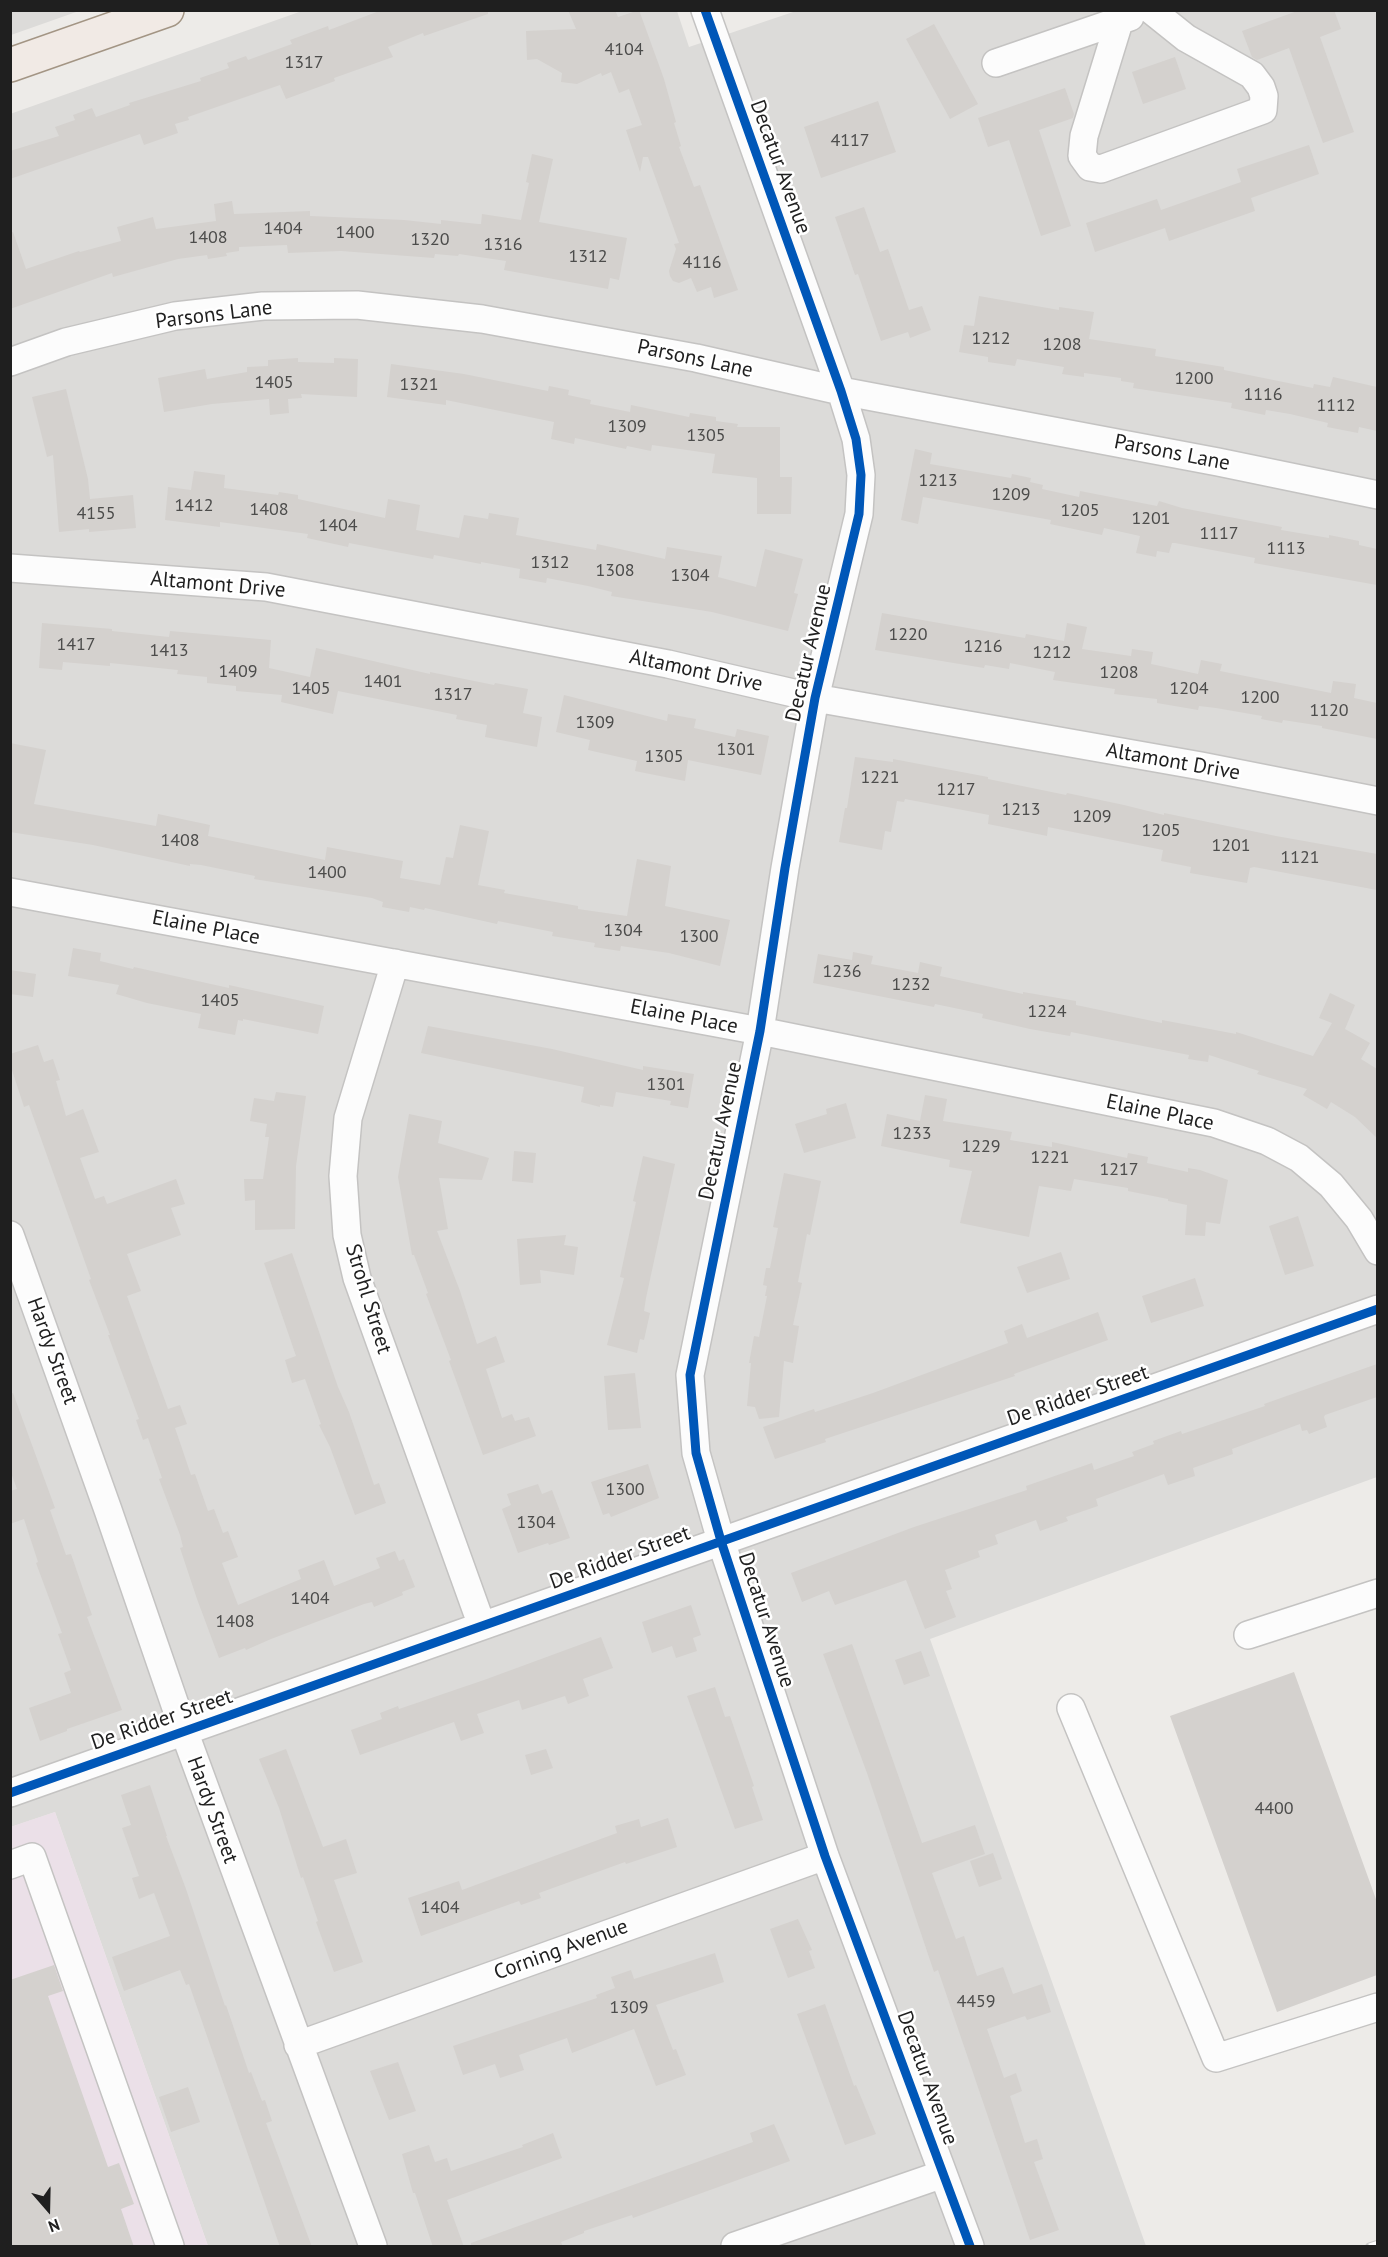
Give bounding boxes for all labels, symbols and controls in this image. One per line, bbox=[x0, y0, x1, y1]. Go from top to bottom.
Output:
house number: 4104 bbox=[604, 39, 644, 61]
house number: 1317 bbox=[284, 52, 324, 74]
street label: Decatur Avenue bbox=[744, 97, 816, 237]
house number: 4117 bbox=[830, 130, 870, 152]
house number: 1404 bbox=[263, 218, 303, 240]
house number: 1400 bbox=[335, 222, 375, 244]
house number: 1408 bbox=[188, 227, 228, 249]
house number: 1320 bbox=[410, 229, 450, 251]
house number: 1316 bbox=[483, 234, 523, 256]
house number: 1312 bbox=[568, 246, 608, 268]
house number: 4116 bbox=[682, 252, 722, 274]
street label: Parsons Lane bbox=[154, 295, 274, 335]
house number: 1212 bbox=[971, 328, 1011, 350]
street label: Parsons Lane bbox=[635, 334, 755, 384]
house number: 1208 bbox=[1042, 334, 1082, 356]
house number: 1200 bbox=[1174, 368, 1214, 390]
house number: 1405 bbox=[254, 372, 294, 394]
house number: 1321 bbox=[399, 374, 439, 396]
house number: 1116 bbox=[1243, 384, 1283, 406]
house number: 1112 bbox=[1316, 395, 1356, 417]
house number: 1309 bbox=[607, 416, 647, 438]
house number: 1305 bbox=[686, 425, 726, 447]
street label: Parsons Lane bbox=[1112, 429, 1232, 477]
house number: 1213 bbox=[918, 470, 958, 492]
house number: 1209 bbox=[991, 484, 1031, 506]
house number: 1412 bbox=[174, 495, 214, 517]
house number: 1408 bbox=[249, 499, 289, 521]
house number: 1205 bbox=[1060, 500, 1100, 522]
house number: 4155 bbox=[76, 503, 116, 525]
house number: 1201 bbox=[1131, 508, 1171, 530]
house number: 1404 bbox=[318, 515, 358, 537]
house number: 1117 bbox=[1199, 523, 1239, 545]
house number: 1113 bbox=[1266, 538, 1306, 560]
house number: 1312 bbox=[530, 552, 570, 574]
house number: 1308 bbox=[595, 560, 635, 582]
house number: 1304 bbox=[670, 565, 710, 587]
street label: Altamont Drive bbox=[149, 567, 287, 603]
street label: Decatur Avenue bbox=[781, 582, 837, 724]
house number: 1220 bbox=[888, 624, 928, 646]
house number: 1417 bbox=[56, 634, 96, 656]
house number: 1216 bbox=[963, 636, 1003, 658]
house number: 1413 bbox=[149, 640, 189, 662]
house number: 1212 bbox=[1032, 642, 1072, 664]
street label: Altamont Drive bbox=[627, 645, 765, 697]
house number: 1409 bbox=[218, 661, 258, 683]
house number: 1208 bbox=[1099, 662, 1139, 684]
house number: 1401 bbox=[363, 671, 403, 693]
house number: 1405 bbox=[291, 678, 331, 700]
house number: 1204 bbox=[1169, 678, 1209, 700]
house number: 1317 bbox=[433, 684, 473, 706]
house number: 1200 bbox=[1240, 687, 1280, 709]
house number: 1120 bbox=[1309, 700, 1349, 722]
house number: 1309 bbox=[575, 712, 615, 734]
street label: Altamont Drive bbox=[1104, 738, 1242, 786]
house number: 1301 bbox=[716, 739, 756, 761]
house number: 1305 bbox=[644, 746, 684, 768]
house number: 1221 bbox=[860, 767, 900, 789]
house number: 1217 bbox=[936, 779, 976, 801]
house number: 1213 bbox=[1001, 799, 1041, 821]
house number: 1209 bbox=[1072, 806, 1112, 828]
house number: 1205 bbox=[1141, 820, 1181, 842]
house number: 1408 bbox=[160, 830, 200, 852]
house number: 1201 bbox=[1211, 835, 1251, 857]
house number: 1121 bbox=[1280, 847, 1320, 869]
house number: 1400 bbox=[307, 862, 347, 884]
street label: Elaine Place bbox=[150, 905, 262, 951]
house number: 1304 bbox=[603, 920, 643, 942]
house number: 1300 bbox=[679, 926, 719, 948]
house number: 1236 bbox=[822, 961, 862, 983]
house number: 1232 bbox=[891, 974, 931, 996]
house number: 1405 bbox=[200, 990, 240, 1012]
street label: Elaine Place bbox=[628, 994, 740, 1040]
house number: 1224 bbox=[1027, 1001, 1067, 1023]
street label: Decatur Avenue bbox=[694, 1060, 748, 1202]
house number: 1301 bbox=[646, 1074, 686, 1096]
street label: Elaine Place bbox=[1104, 1089, 1216, 1137]
house number: 1233 bbox=[892, 1123, 932, 1145]
house number: 1229 bbox=[961, 1136, 1001, 1158]
house number: 1221 bbox=[1030, 1147, 1070, 1169]
house number: 1217 bbox=[1099, 1159, 1139, 1181]
street label: Strohl Street bbox=[339, 1241, 397, 1357]
street label: Hardy Street bbox=[21, 1294, 83, 1408]
street label: De Ridder Street bbox=[1004, 1360, 1152, 1432]
house number: 1300 bbox=[605, 1479, 645, 1501]
house number: 1304 bbox=[516, 1512, 556, 1534]
street label: De Ridder Street bbox=[546, 1521, 694, 1595]
street label: Decatur Avenue bbox=[732, 1549, 800, 1691]
house number: 1404 bbox=[290, 1588, 330, 1610]
house number: 1408 bbox=[215, 1611, 255, 1633]
street label: De Ridder Street bbox=[88, 1684, 236, 1756]
street label: Hardy Street bbox=[181, 1753, 243, 1867]
house number: 4400 bbox=[1254, 1798, 1294, 1820]
house number: 1404 bbox=[420, 1897, 460, 1919]
street label: Corning Avenue bbox=[491, 1914, 631, 1986]
house number: 4459 bbox=[956, 1991, 996, 2013]
house number: 1309 bbox=[609, 1997, 649, 2019]
street label: Decatur Avenue bbox=[891, 2008, 963, 2148]
north arrow bbox=[18, 2179, 78, 2239]
text: N bbox=[46, 2215, 63, 2237]

